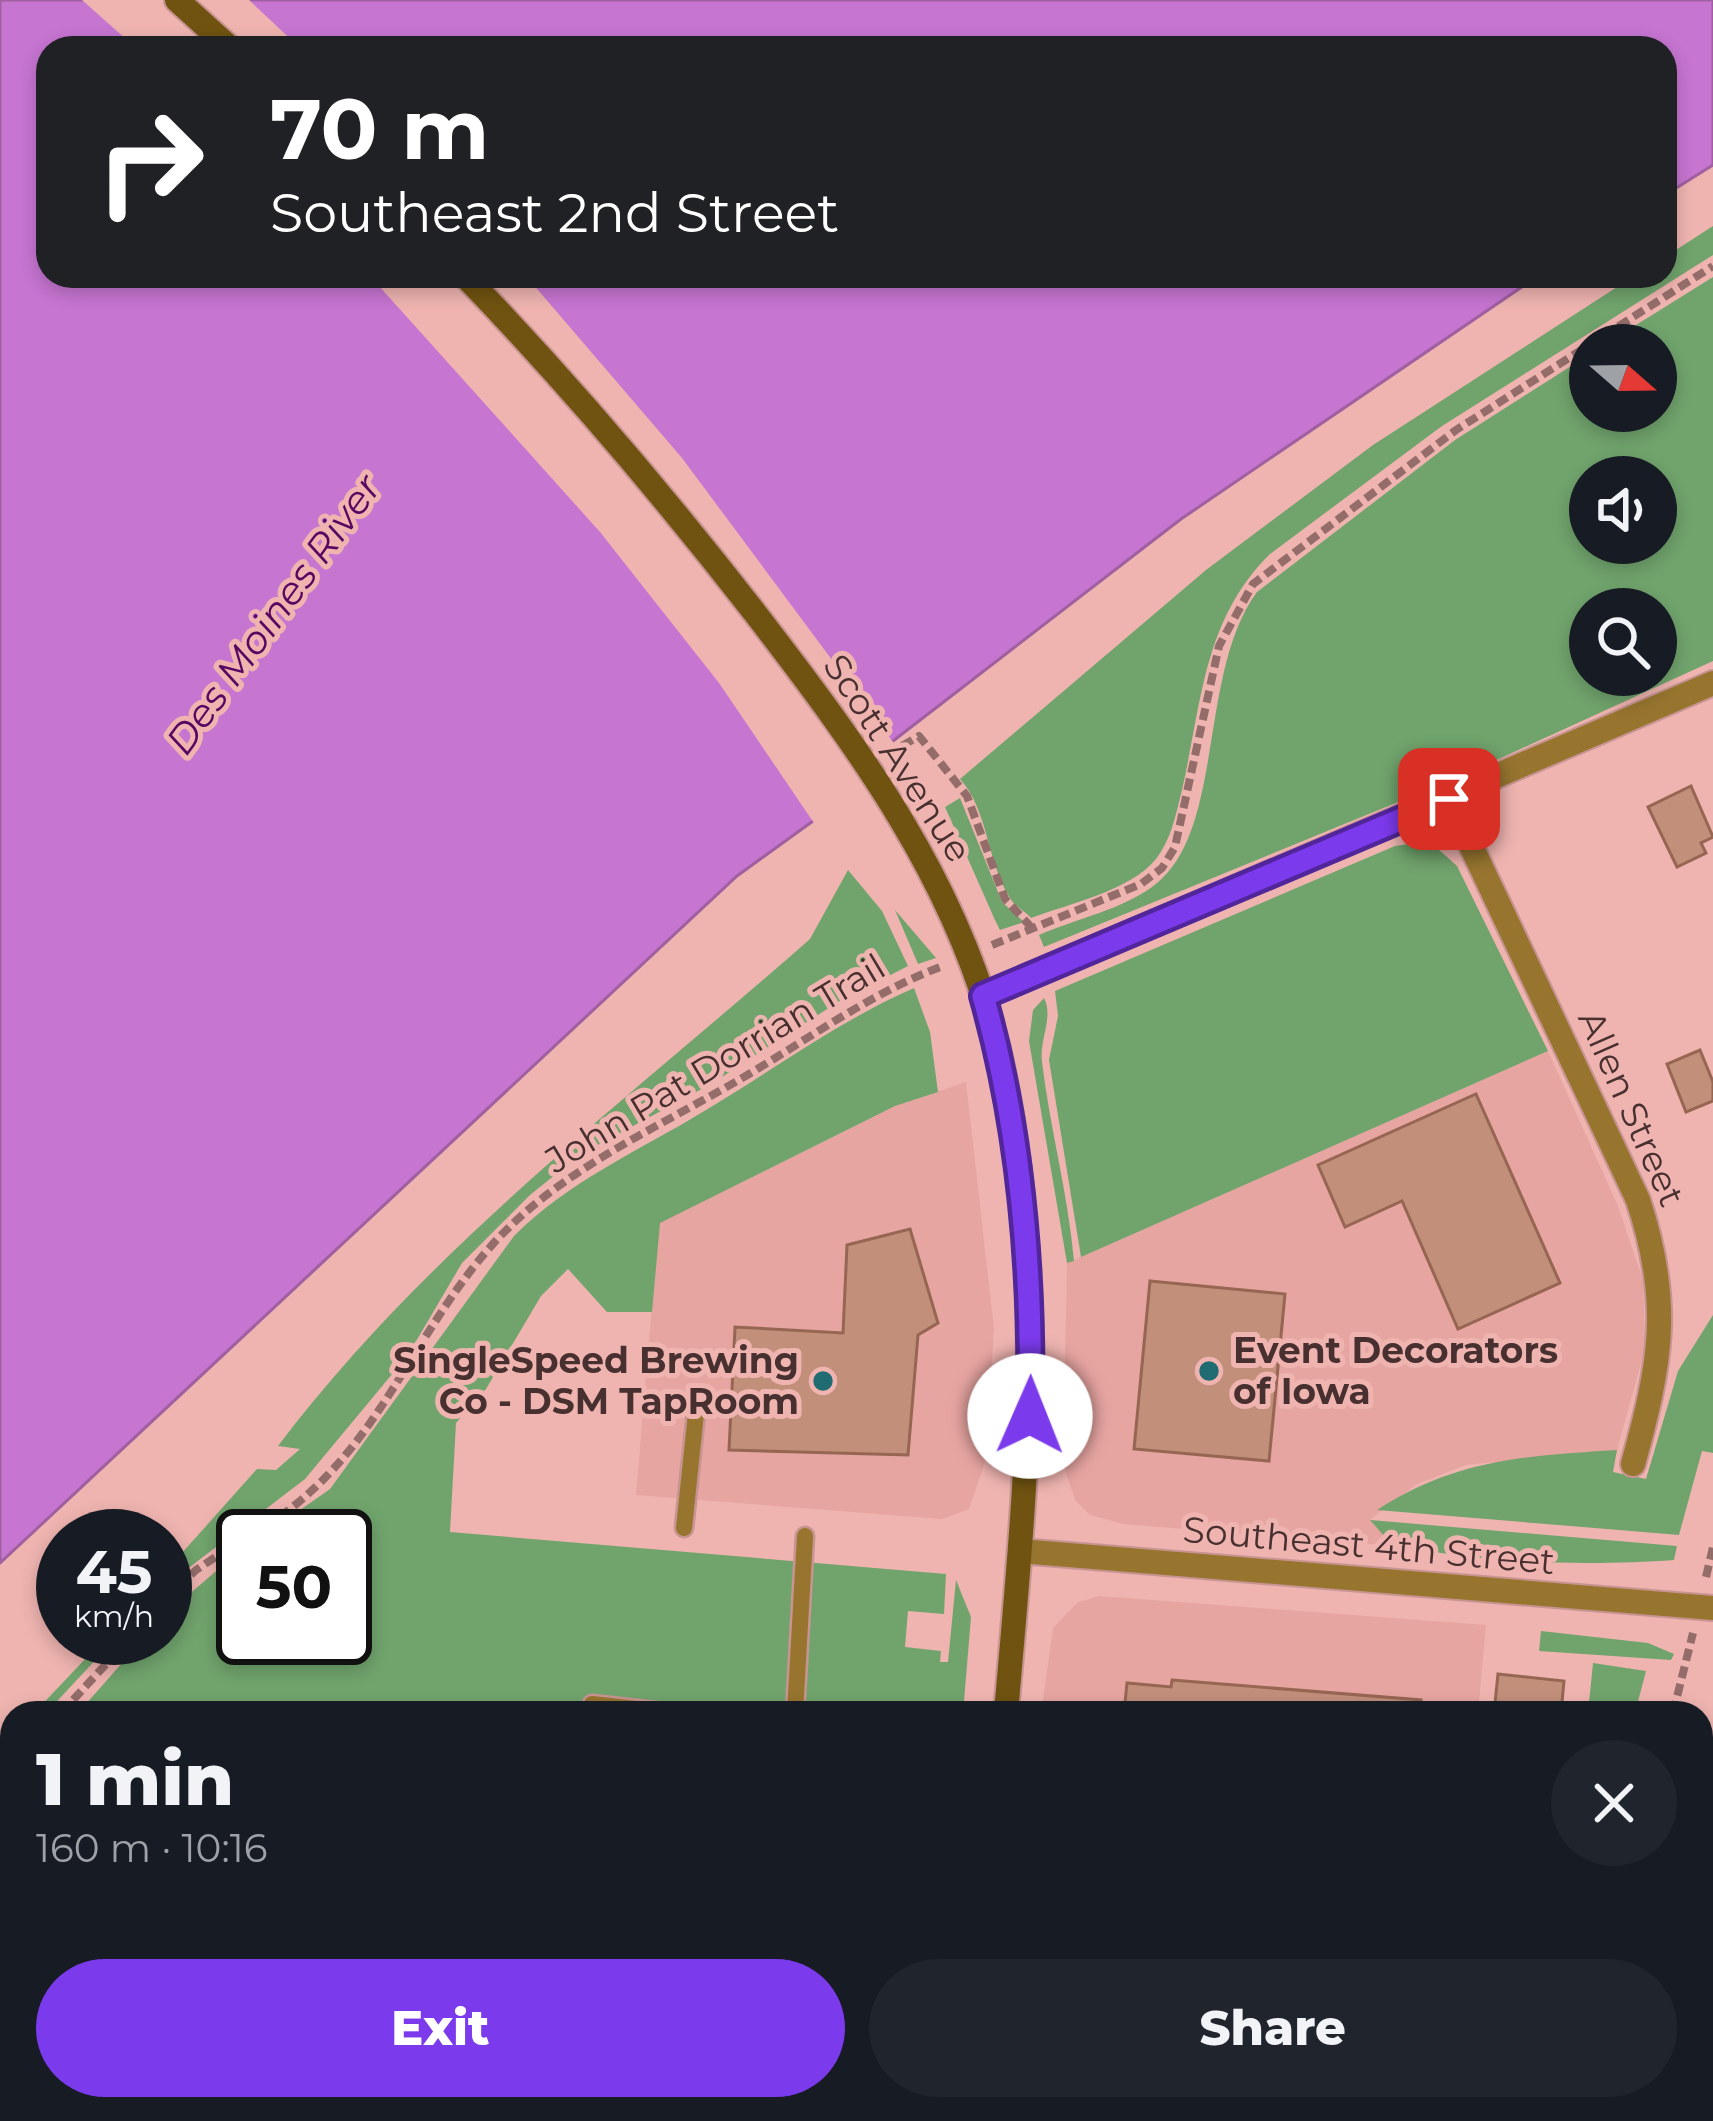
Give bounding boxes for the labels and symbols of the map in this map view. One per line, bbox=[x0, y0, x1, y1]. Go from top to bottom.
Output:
north arrow bbox=[1569, 324, 1677, 432]
water label: Des Moines River bbox=[155, 463, 392, 764]
street label: Scott Avenue bbox=[815, 646, 981, 870]
pin bbox=[1398, 748, 1500, 850]
street label: John Pat Dorrian Trail bbox=[536, 944, 893, 1182]
street label: Allen Street bbox=[1569, 1003, 1695, 1213]
place label: Event Decorators of Iowa bbox=[1233, 1328, 1558, 1413]
place label: SingleSpeed Brewing Co - DSM TapRoom bbox=[393, 1338, 799, 1423]
position arrow bbox=[967, 1353, 1093, 1479]
marker: Event Decorators of Iowa bbox=[1196, 1358, 1222, 1384]
marker: SingleSpeed Brewing Co - DSM TapRoom bbox=[810, 1368, 836, 1394]
street label: Southeast 4th Street bbox=[1181, 1507, 1557, 1583]
speed limit sign: 50 bbox=[216, 1509, 372, 1665]

